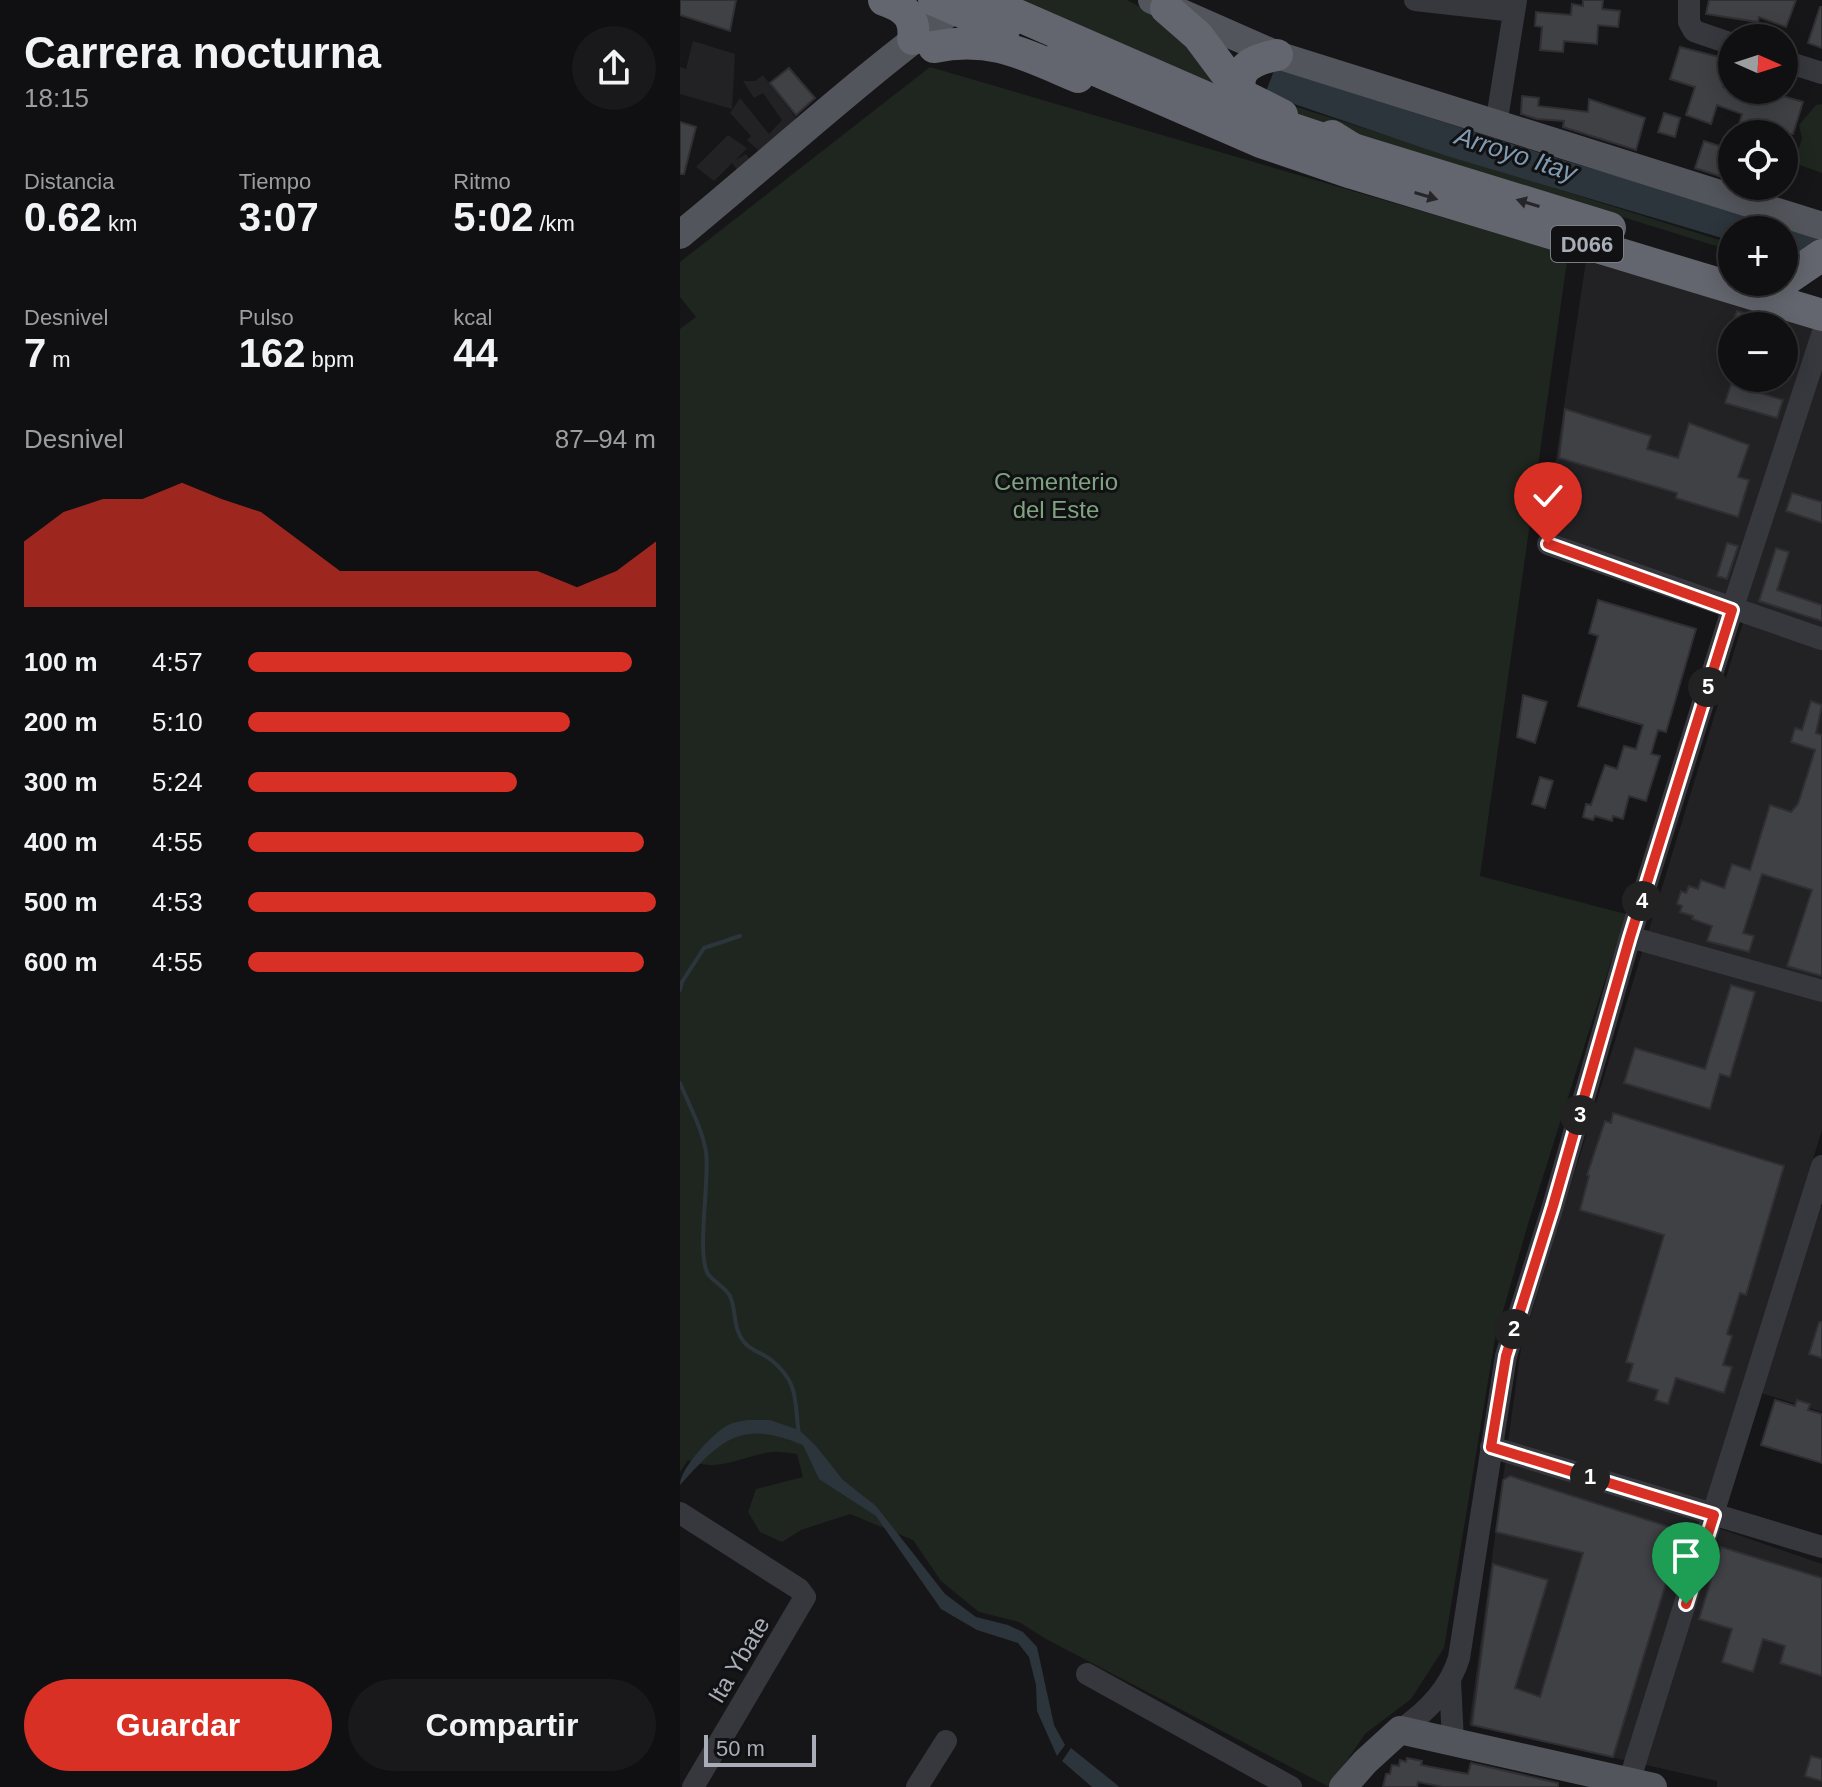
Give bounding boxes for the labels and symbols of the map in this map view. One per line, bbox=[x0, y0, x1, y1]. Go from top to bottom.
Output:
north arrow bbox=[1718, 24, 1798, 104]
water label: Arroyo Itay bbox=[1450, 120, 1582, 188]
one-way arrow bbox=[1415, 190, 1439, 203]
one-way arrow bbox=[1516, 196, 1540, 209]
road number: D066 bbox=[1551, 226, 1623, 262]
pin bbox=[1514, 462, 1582, 544]
park label: Cementerio del Este bbox=[994, 468, 1118, 523]
pin: 5 bbox=[1688, 667, 1728, 707]
pin: 4 bbox=[1622, 881, 1662, 921]
pin: 3 bbox=[1560, 1095, 1600, 1135]
pin: 2 bbox=[1494, 1309, 1534, 1349]
pin: 1 bbox=[1570, 1457, 1610, 1497]
pin bbox=[1652, 1522, 1720, 1604]
street label: Ita Ybate bbox=[702, 1612, 775, 1708]
scale bar bbox=[704, 1731, 816, 1767]

